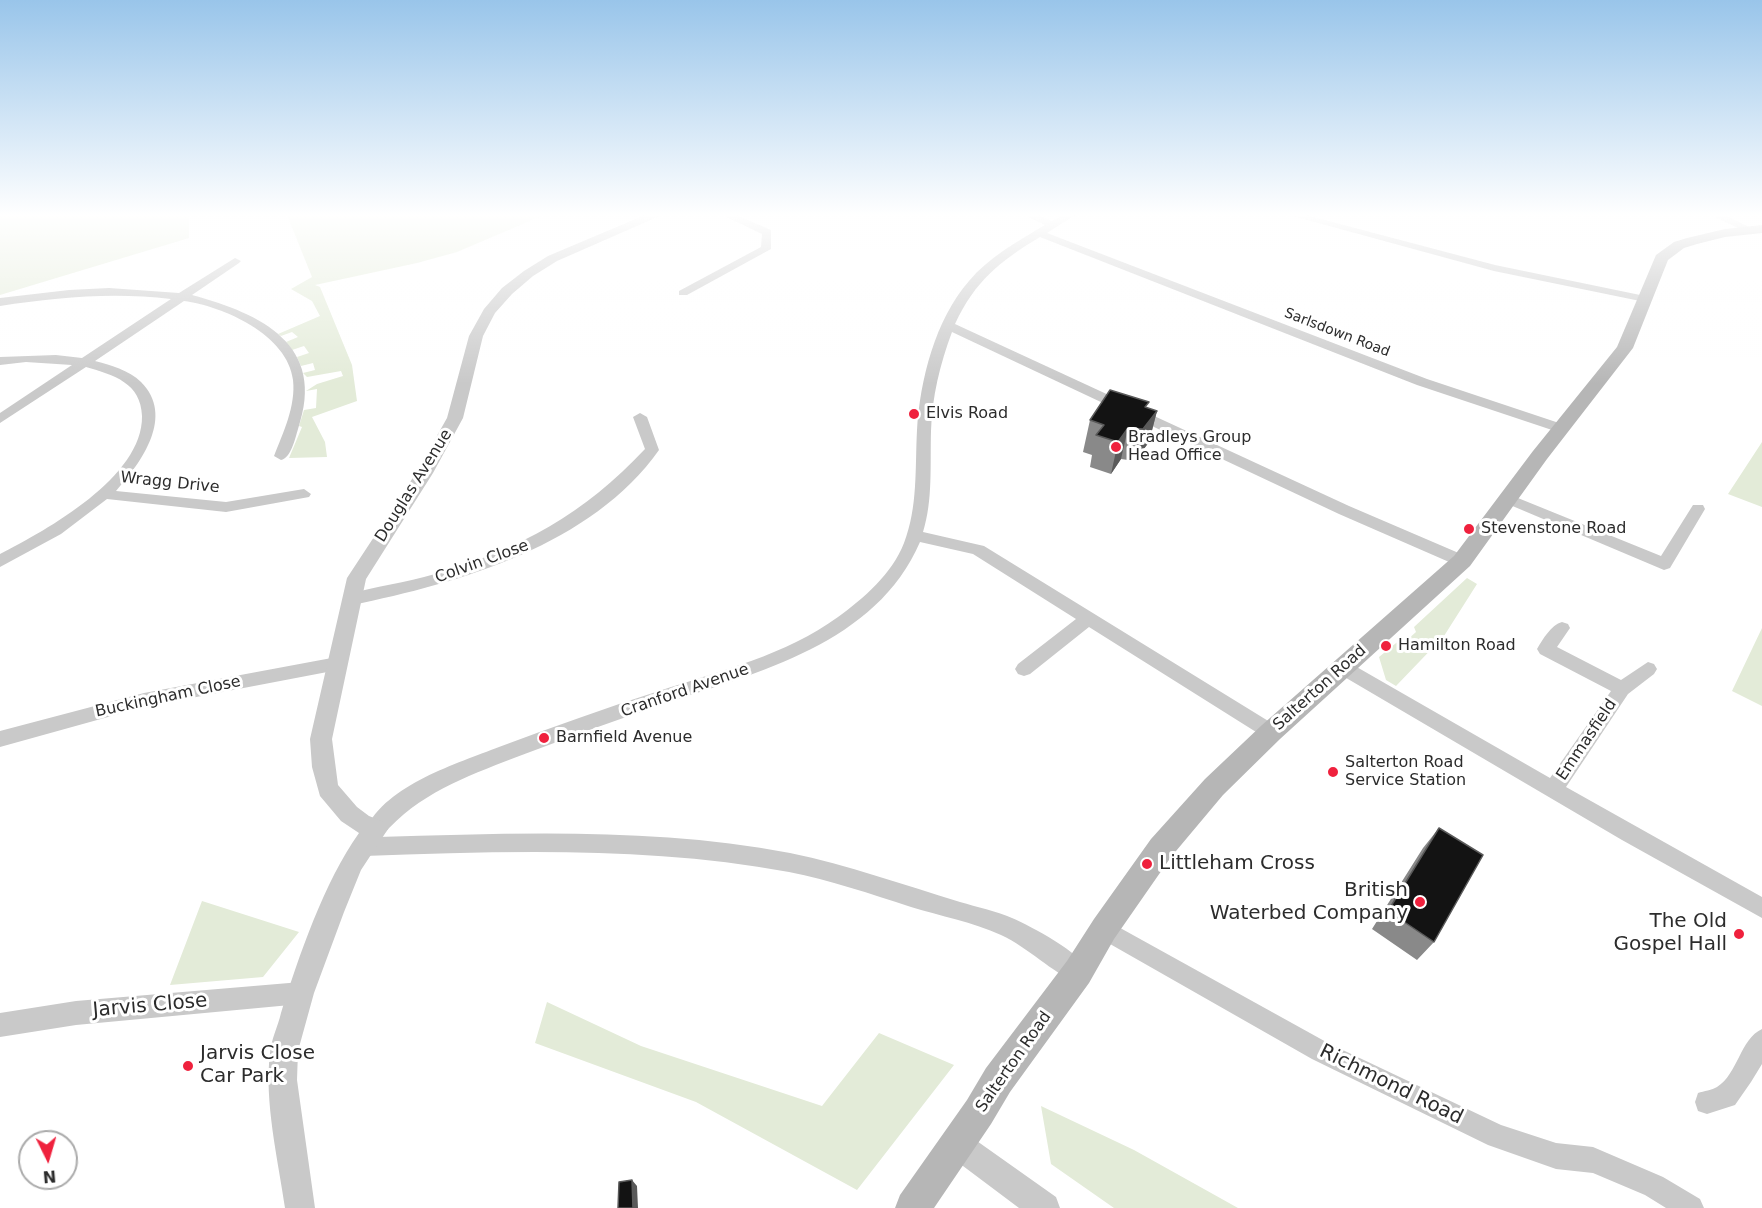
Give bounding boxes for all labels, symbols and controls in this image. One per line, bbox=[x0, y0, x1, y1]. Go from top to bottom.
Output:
street label: Sarlsdown Road bbox=[1282, 305, 1392, 361]
place label: Elvis Road bbox=[926, 404, 1008, 424]
marker: Elvis Road bbox=[907, 407, 921, 421]
street label: Douglas Avenue bbox=[372, 426, 456, 546]
place label: Bradleys Group Head Office bbox=[1128, 428, 1251, 466]
marker: Bradleys Group Head Office bbox=[1109, 440, 1123, 454]
street label: Wragg Drive bbox=[119, 468, 221, 498]
place label: Stevenstone Road bbox=[1481, 519, 1626, 539]
marker: Stevenstone Road bbox=[1462, 522, 1476, 536]
street label: Colvin Close bbox=[433, 536, 531, 588]
place label: Hamilton Road bbox=[1398, 636, 1516, 656]
marker: Hamilton Road bbox=[1379, 639, 1393, 653]
street label: Salterton Road bbox=[1270, 641, 1370, 735]
street label: Cranford Avenue bbox=[618, 660, 752, 722]
street label: Buckingham Close bbox=[94, 672, 242, 722]
street label: Emmasfield bbox=[1553, 696, 1621, 784]
place label: Barnfield Avenue bbox=[556, 728, 692, 748]
marker: Barnfield Avenue bbox=[537, 731, 551, 745]
place label: Salterton Road Service Station bbox=[1345, 753, 1466, 791]
marker: Salterton Road Service Station bbox=[1326, 765, 1340, 779]
place label: Littleham Cross bbox=[1159, 852, 1315, 876]
marker: Littleham Cross bbox=[1140, 857, 1154, 871]
place label: British Waterbed Company bbox=[1210, 879, 1408, 926]
marker: British Waterbed Company bbox=[1413, 895, 1427, 909]
place label: The Old Gospel Hall bbox=[1614, 910, 1727, 957]
marker: The Old Gospel Hall bbox=[1732, 927, 1746, 941]
street label: Jarvis Close bbox=[92, 989, 208, 1023]
street label: Salterton Road bbox=[972, 1008, 1056, 1116]
street label: Richmond Road bbox=[1315, 1040, 1467, 1130]
place label: Jarvis Close Car Park bbox=[200, 1042, 315, 1089]
marker: Jarvis Close Car Park bbox=[181, 1059, 195, 1073]
north arrow bbox=[18, 1130, 78, 1190]
text: N bbox=[42, 1166, 57, 1186]

